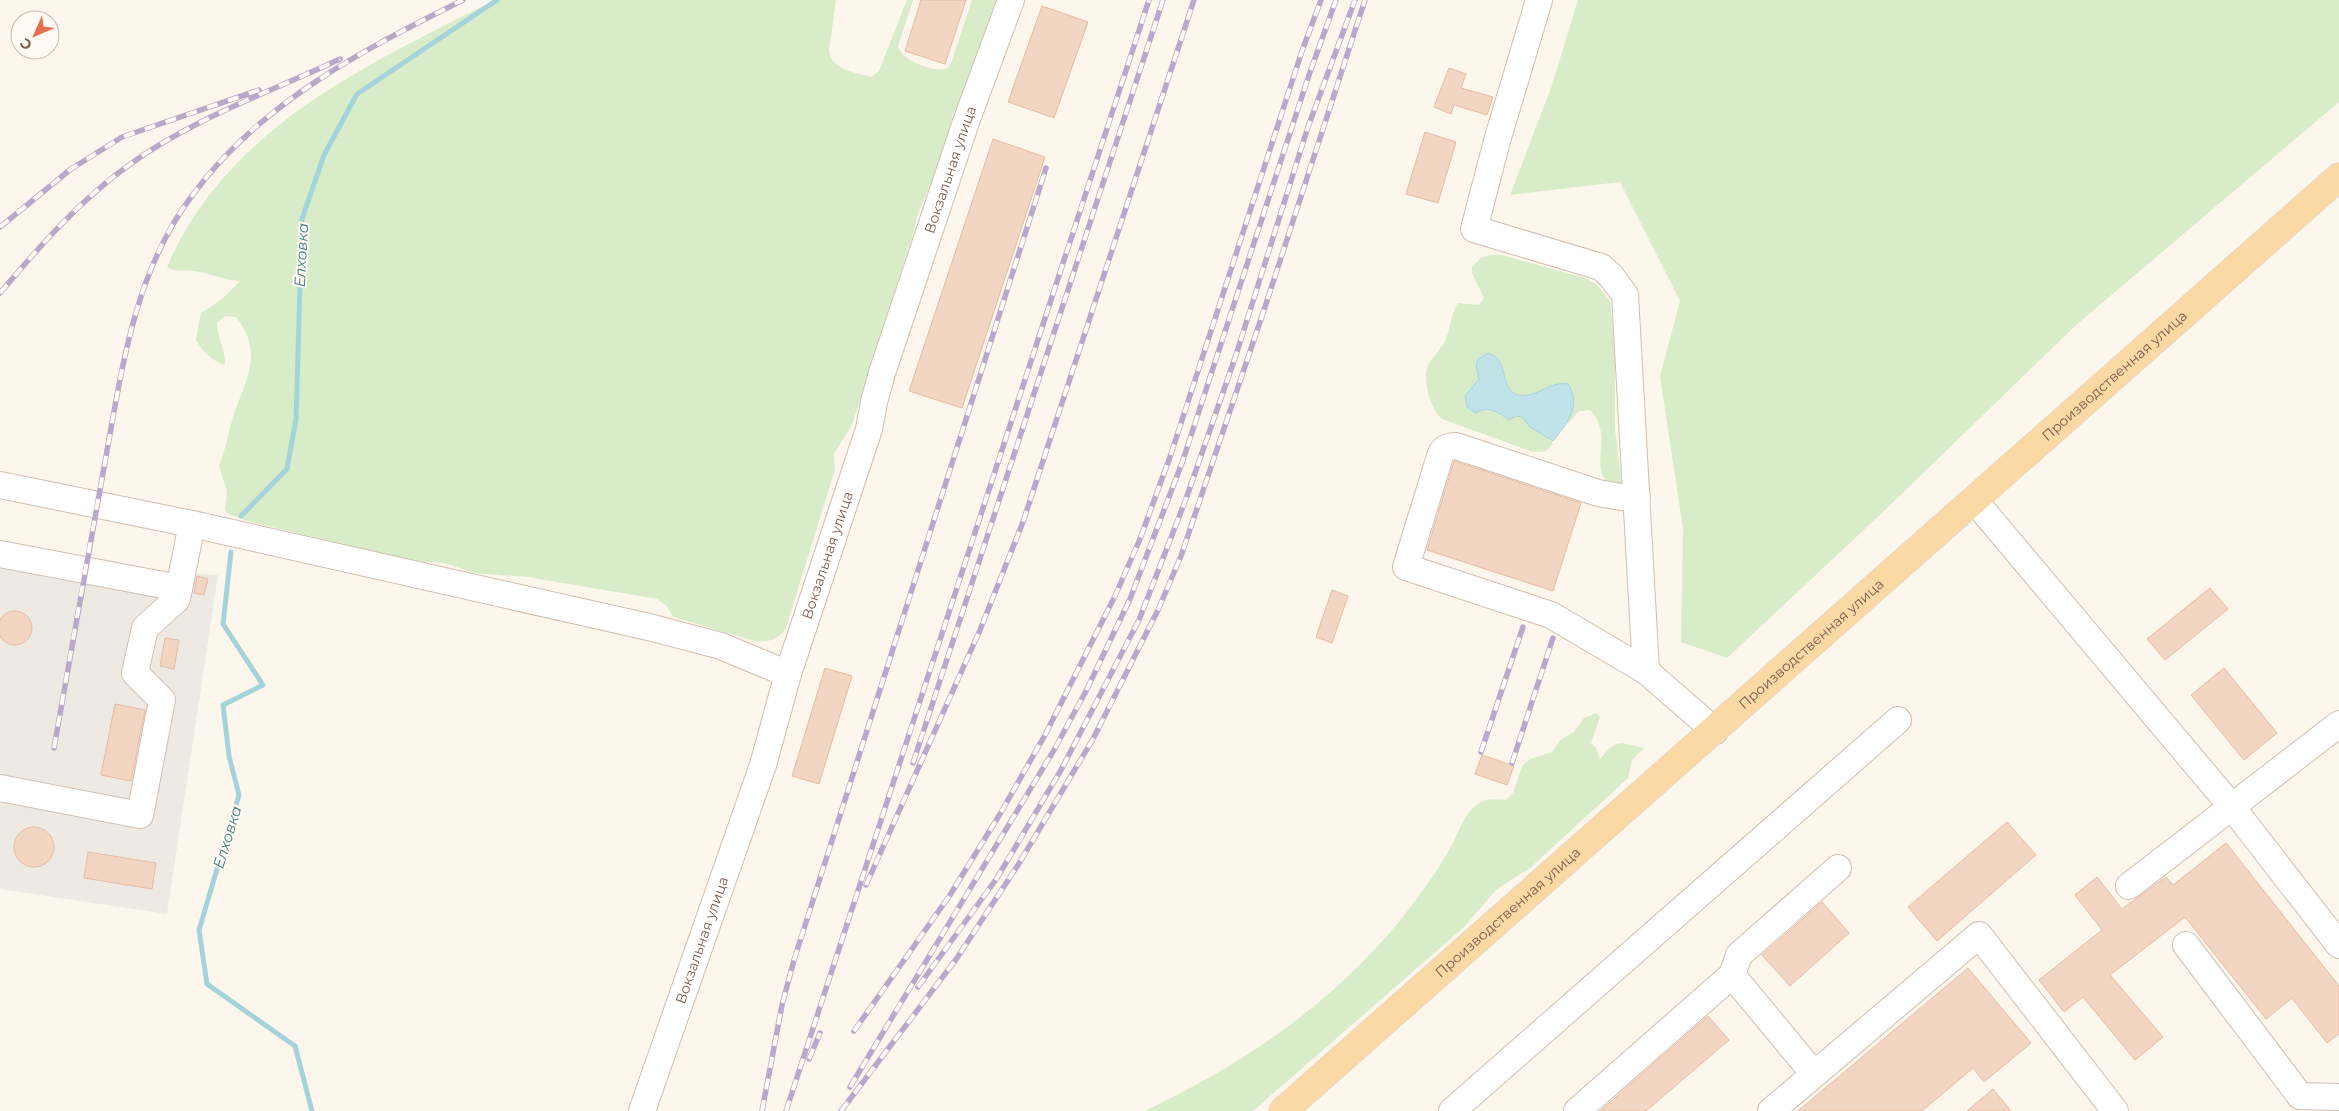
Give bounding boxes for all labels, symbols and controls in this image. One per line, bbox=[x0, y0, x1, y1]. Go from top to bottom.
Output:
north arrow bbox=[10, 10, 60, 60]
text: С bbox=[16, 34, 36, 54]
street label: Вокзальная улица bbox=[920, 103, 980, 236]
water label: Елховка bbox=[290, 222, 312, 288]
street label: Производственная улица bbox=[2038, 307, 2191, 445]
street label: Вокзальная улица bbox=[798, 489, 857, 621]
street label: Производственная улица bbox=[1735, 575, 1888, 713]
water label: Елховка bbox=[208, 803, 246, 871]
street label: Производственная улица bbox=[1431, 843, 1584, 981]
street label: Вокзальная улица bbox=[671, 874, 732, 1006]

